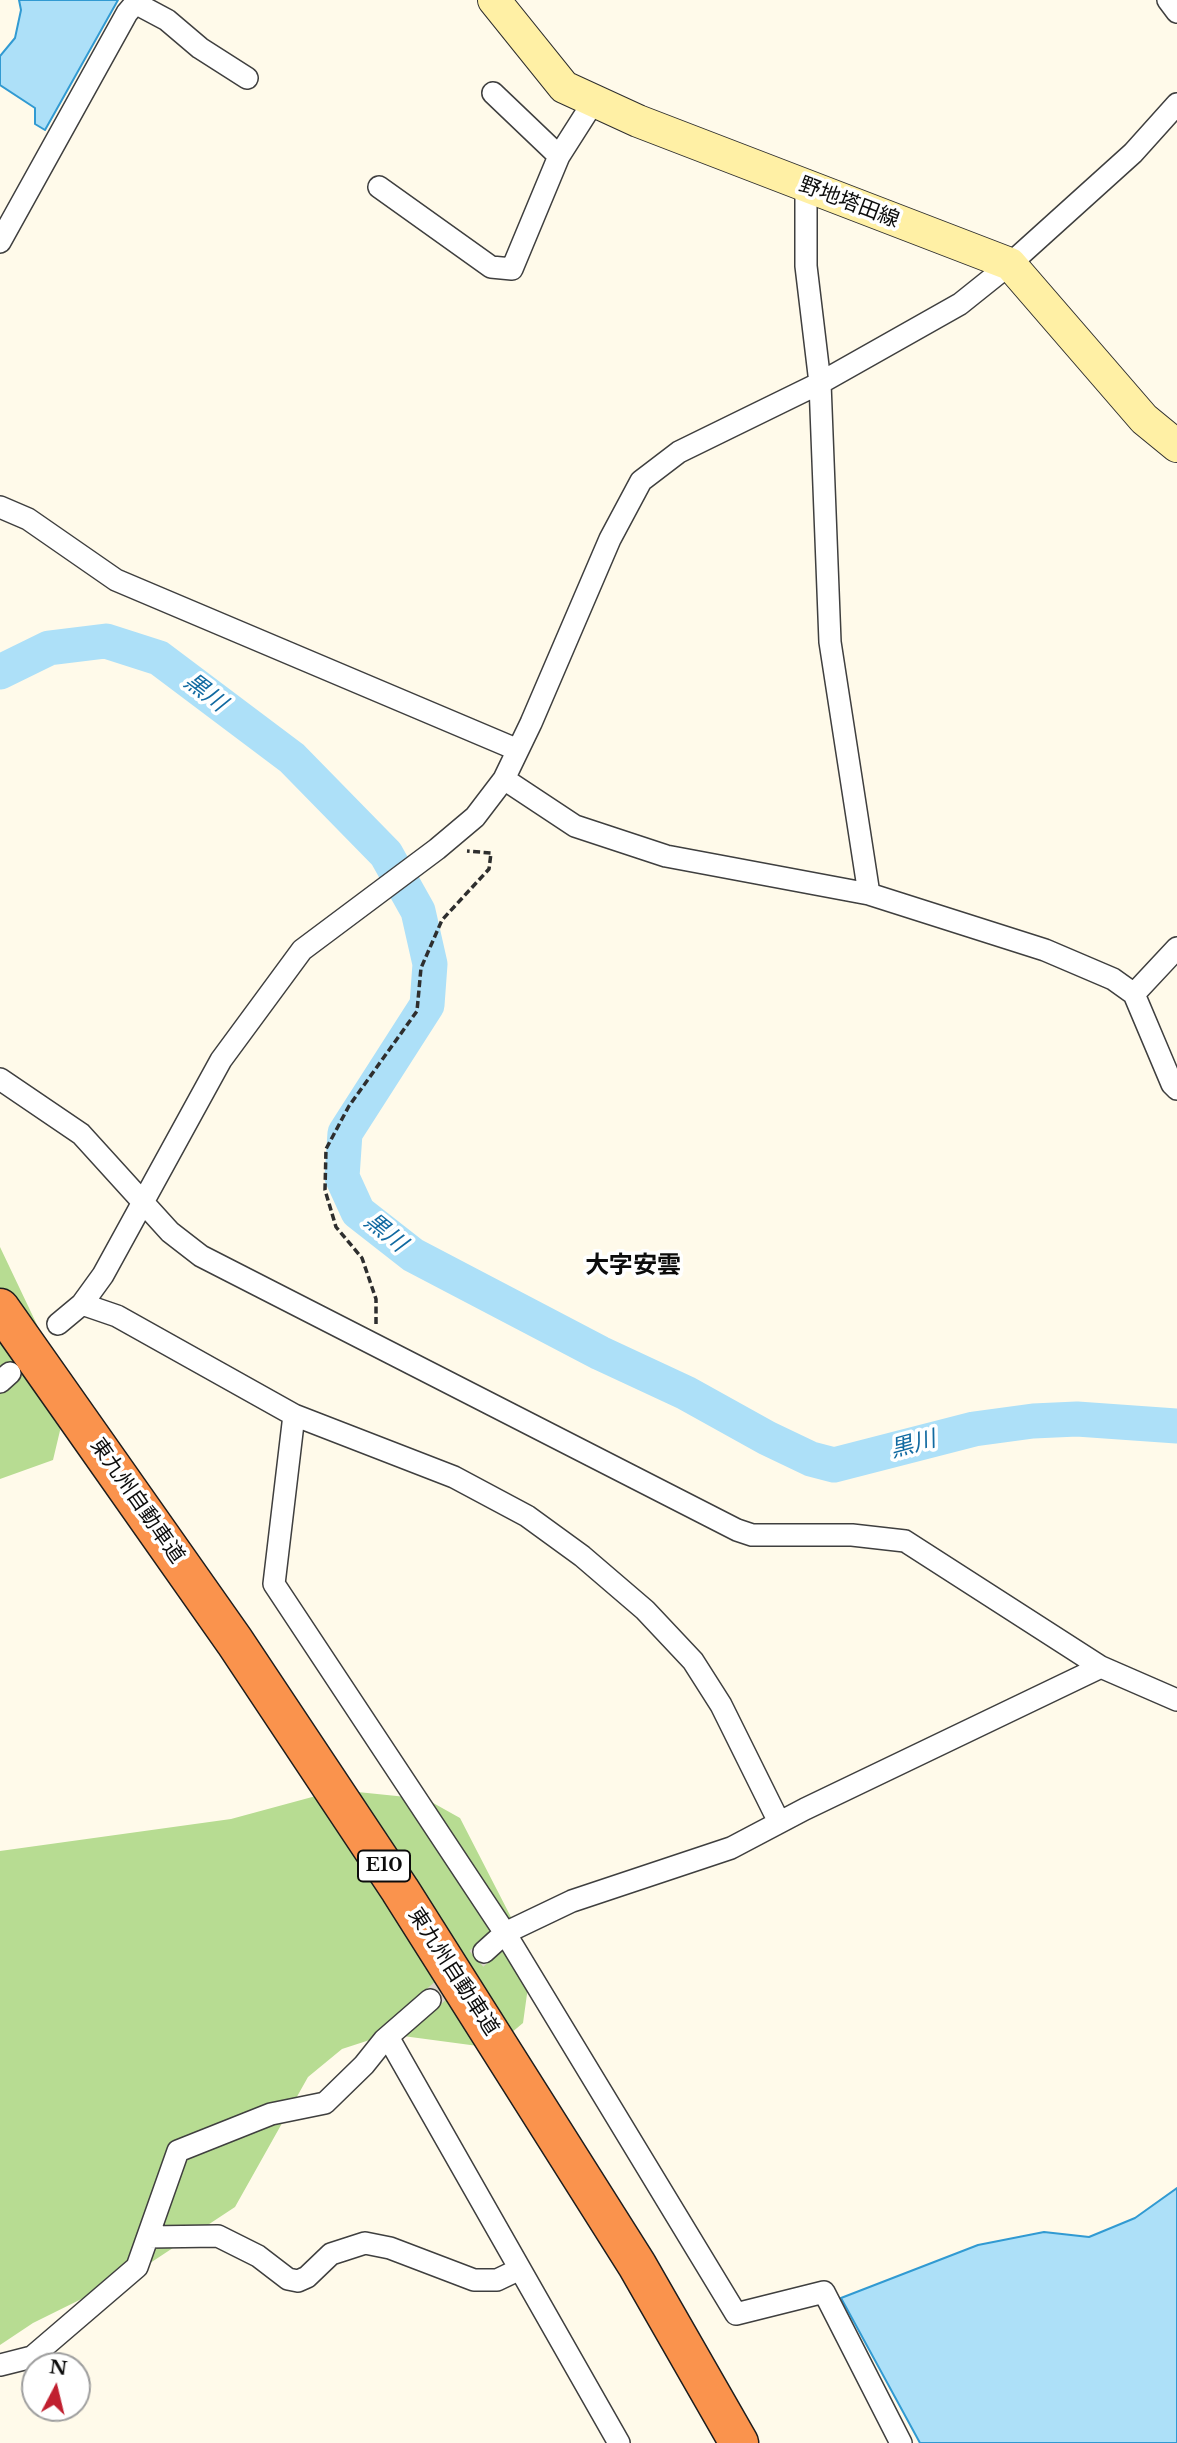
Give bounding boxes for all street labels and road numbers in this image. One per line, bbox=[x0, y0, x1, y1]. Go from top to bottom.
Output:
street label: 野地塔田線 bbox=[795, 172, 903, 234]
street label: 東九州自動車道 bbox=[85, 1434, 189, 1568]
road number: E10 bbox=[358, 1850, 410, 1882]
street label: 東九州自動車道 bbox=[402, 1903, 504, 2041]

